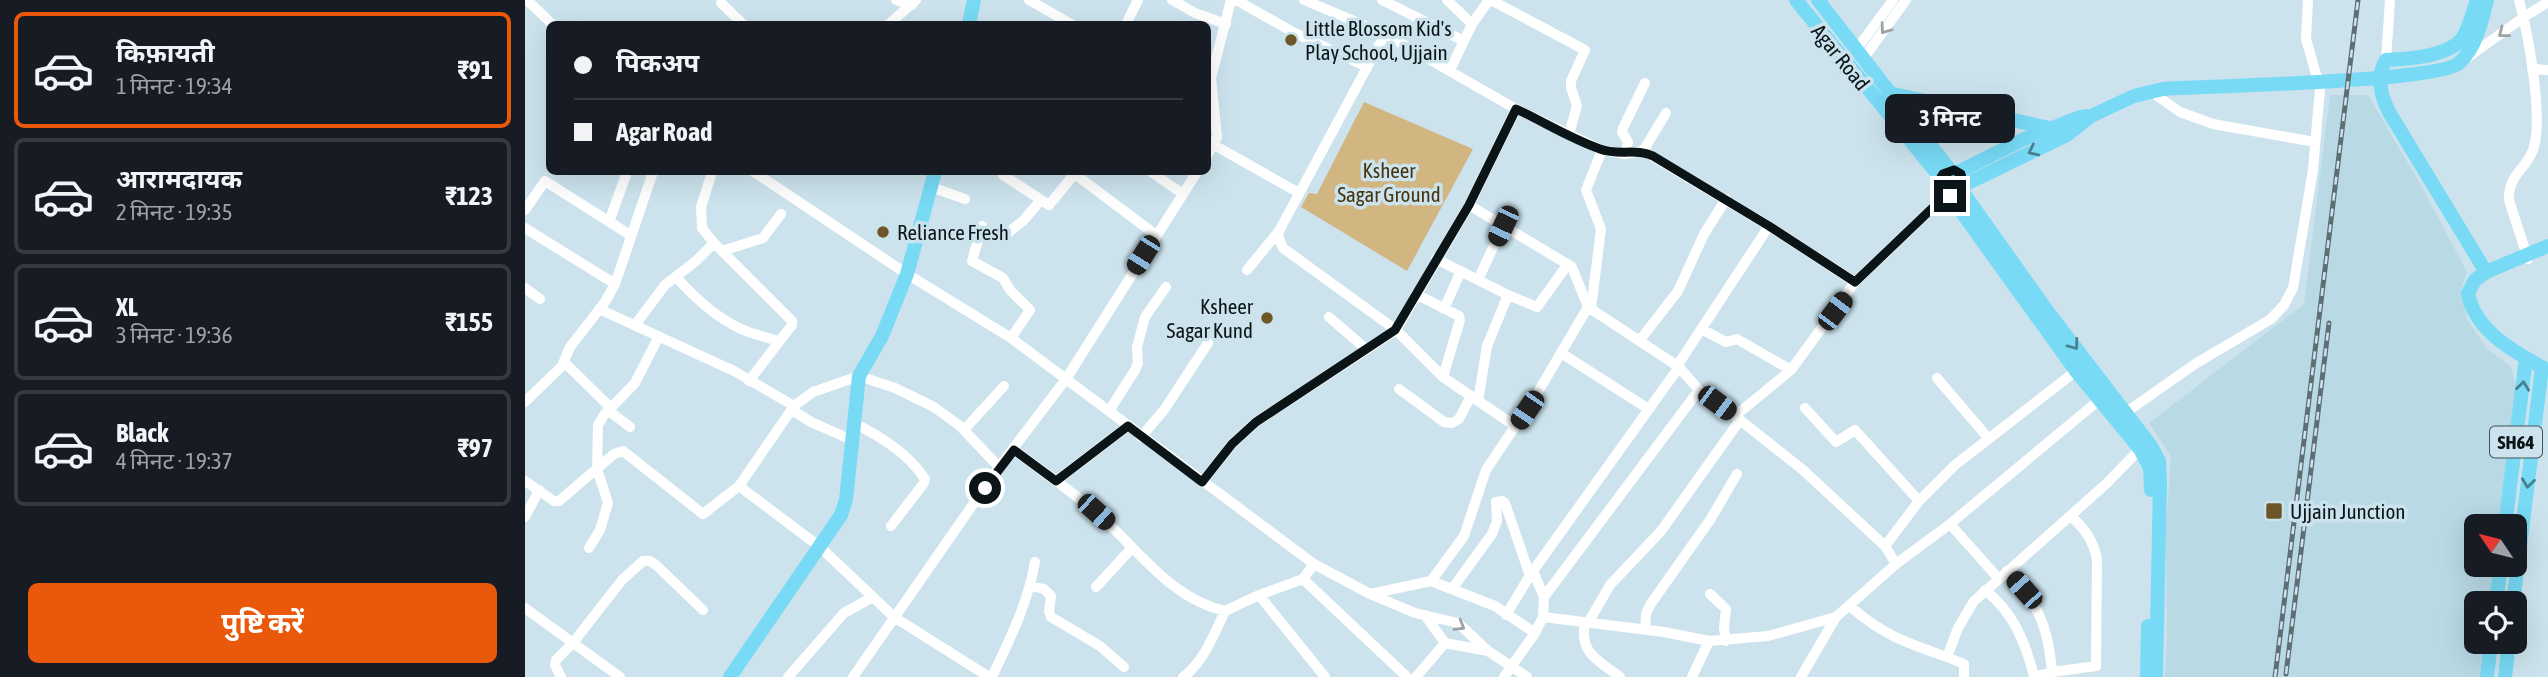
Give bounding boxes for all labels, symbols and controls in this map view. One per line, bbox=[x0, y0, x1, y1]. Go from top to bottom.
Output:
place label: Little Blossom Kid's Play School, Ujjain bbox=[1305, 16, 1452, 64]
street label: Agar Road bbox=[1807, 19, 1875, 95]
one-way arrow bbox=[1880, 21, 1893, 34]
one-way arrow bbox=[2498, 24, 2511, 37]
marker: Little Blossom Kid's Play School, Ujjain bbox=[1283, 32, 1299, 48]
text: किफ़ायती bbox=[116, 38, 215, 68]
icon: car bbox=[32, 39, 95, 102]
text: पिकअप bbox=[616, 48, 699, 78]
text: ₹91 bbox=[457, 55, 493, 85]
text: 1 मिनट · 19:34 bbox=[116, 73, 233, 99]
callout: 3 मिनट bbox=[1885, 94, 2015, 144]
text: 3 मिनट bbox=[1919, 105, 1981, 131]
text: Agar Road bbox=[616, 117, 712, 147]
one-way arrow bbox=[2028, 143, 2040, 157]
park label: Ksheer Sagar Ground bbox=[1337, 158, 1441, 206]
text: आरामदायक bbox=[116, 164, 242, 194]
icon: car bbox=[32, 165, 95, 228]
route end bbox=[1934, 180, 1966, 212]
text: ₹123 bbox=[445, 181, 493, 211]
text: 2 मिनट · 19:35 bbox=[116, 199, 233, 225]
car bbox=[1485, 203, 1522, 249]
place label: Reliance Fresh bbox=[897, 220, 1009, 244]
marker: Reliance Fresh bbox=[875, 224, 891, 240]
car bbox=[1123, 232, 1164, 278]
car bbox=[1814, 288, 1857, 334]
icon: car bbox=[32, 291, 95, 354]
text: XL bbox=[116, 292, 138, 322]
place label: Ksheer Sagar Kund bbox=[1167, 294, 1254, 342]
text: ₹155 bbox=[445, 307, 493, 337]
marker: Ksheer Sagar Kund bbox=[1259, 310, 1275, 326]
text: 3 मिनट · 19:36 bbox=[116, 322, 233, 348]
one-way arrow bbox=[2065, 338, 2078, 350]
one-way arrow bbox=[2515, 380, 2530, 392]
car bbox=[1694, 382, 1741, 424]
car bbox=[1507, 387, 1548, 433]
icon: car bbox=[32, 417, 95, 480]
text: Black bbox=[116, 418, 168, 448]
road number: SH64 bbox=[2490, 426, 2542, 458]
text: ₹97 bbox=[457, 433, 493, 463]
text: 4 मिनट · 19:37 bbox=[116, 448, 233, 474]
route start bbox=[969, 472, 1001, 504]
one-way arrow bbox=[2520, 477, 2535, 489]
car bbox=[1074, 490, 1119, 534]
place label: Ujjain Junction bbox=[2290, 499, 2405, 523]
marker: Ujjain Junction bbox=[2264, 501, 2284, 521]
north arrow bbox=[2464, 514, 2527, 578]
map controls bbox=[2464, 514, 2527, 654]
car bbox=[2003, 567, 2046, 613]
button: पुष्टि करें bbox=[28, 583, 497, 663]
button: locate bbox=[2464, 591, 2527, 654]
one-way arrow bbox=[1452, 618, 1465, 631]

